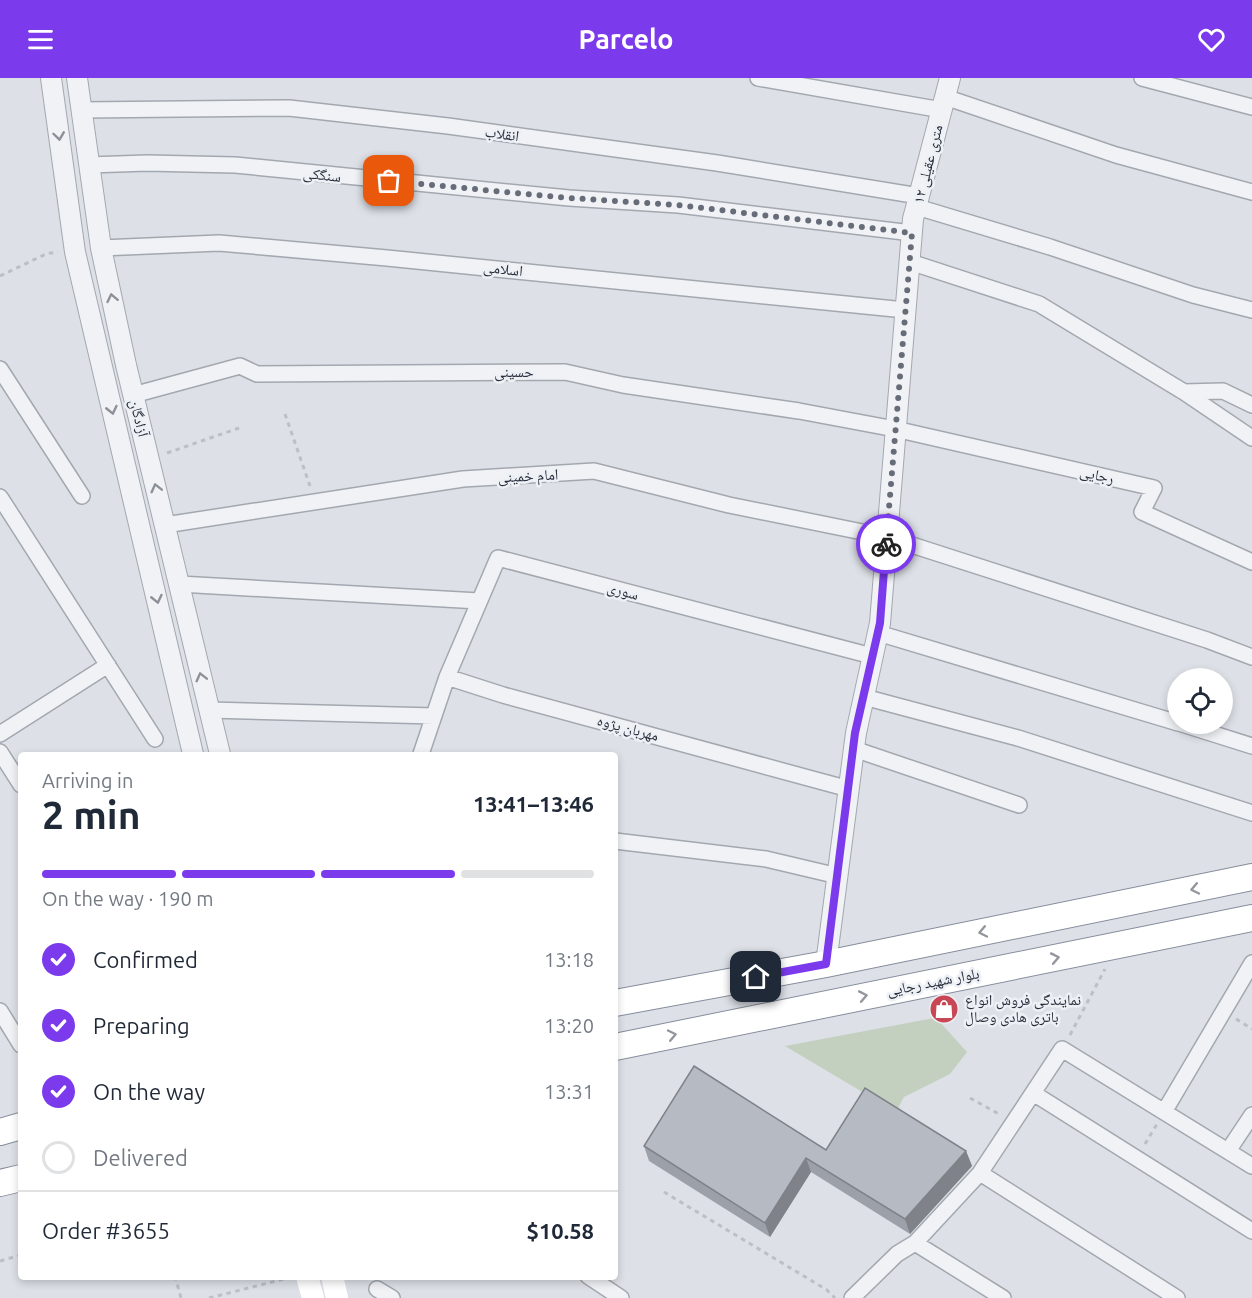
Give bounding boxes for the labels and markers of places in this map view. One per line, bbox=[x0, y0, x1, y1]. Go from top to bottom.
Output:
pin bbox=[363, 155, 414, 206]
pin bbox=[730, 951, 781, 1002]
place label: نمایندگی فروش انواع باتری هادی وصال bbox=[965, 991, 1081, 1027]
shop icon: نمایندگی فروش انواع باتری هادی وصال bbox=[928, 993, 960, 1025]

